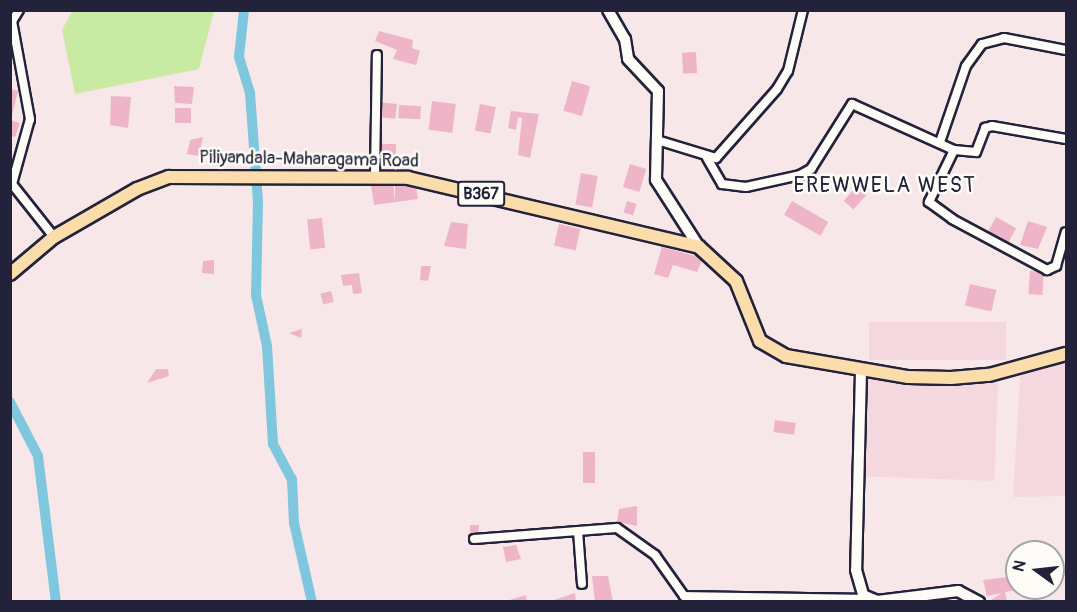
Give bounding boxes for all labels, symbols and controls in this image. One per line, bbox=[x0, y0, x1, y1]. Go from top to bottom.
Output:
street label: Piliyandala-Maharagama Road bbox=[199, 147, 419, 173]
district label: EREWWELA WEST bbox=[793, 173, 977, 199]
road number: B367 bbox=[457, 181, 505, 207]
north arrow bbox=[1005, 540, 1065, 600]
text: N bbox=[1008, 558, 1031, 574]

